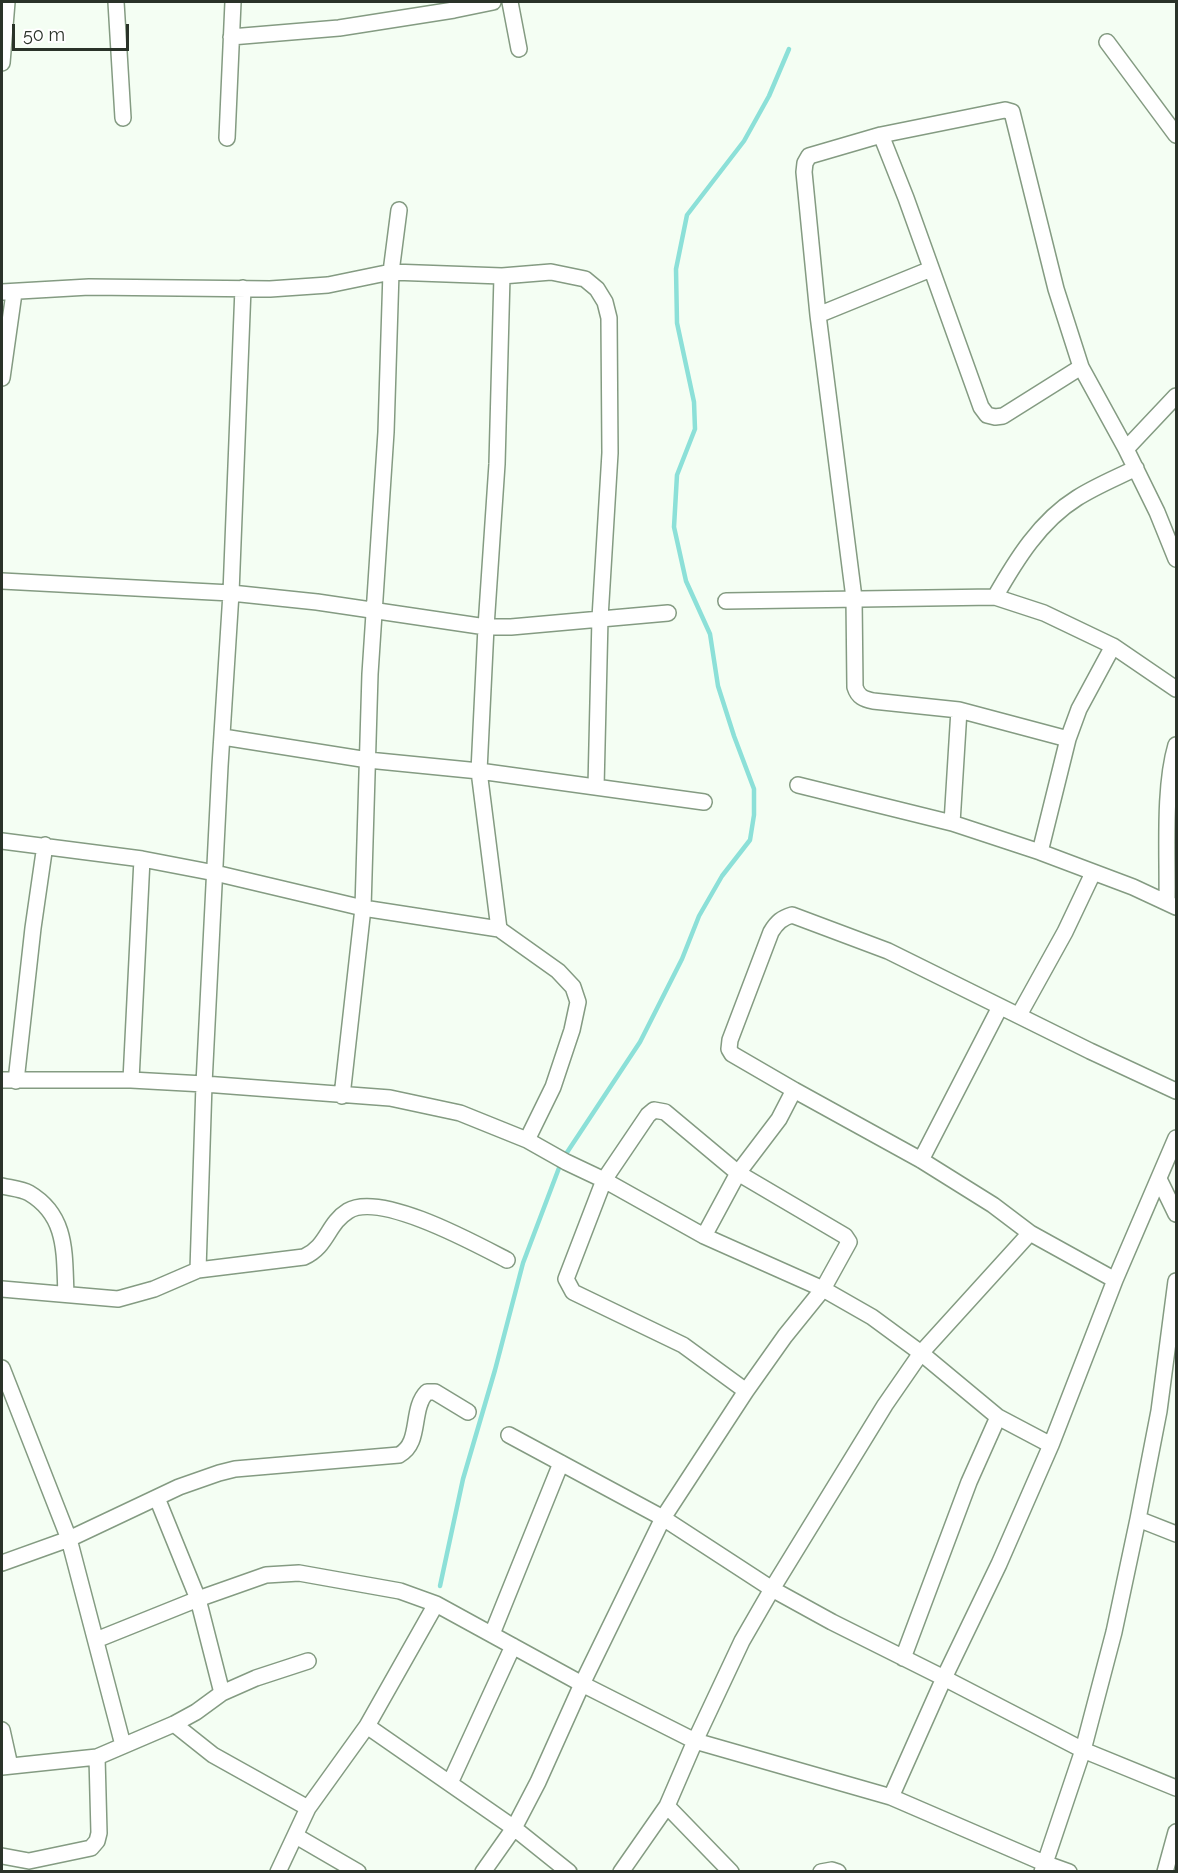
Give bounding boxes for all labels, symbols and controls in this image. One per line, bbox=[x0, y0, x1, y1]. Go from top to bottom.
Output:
scale bar bbox=[15, 12, 132, 50]
text: 50 m bbox=[23, 24, 65, 45]

